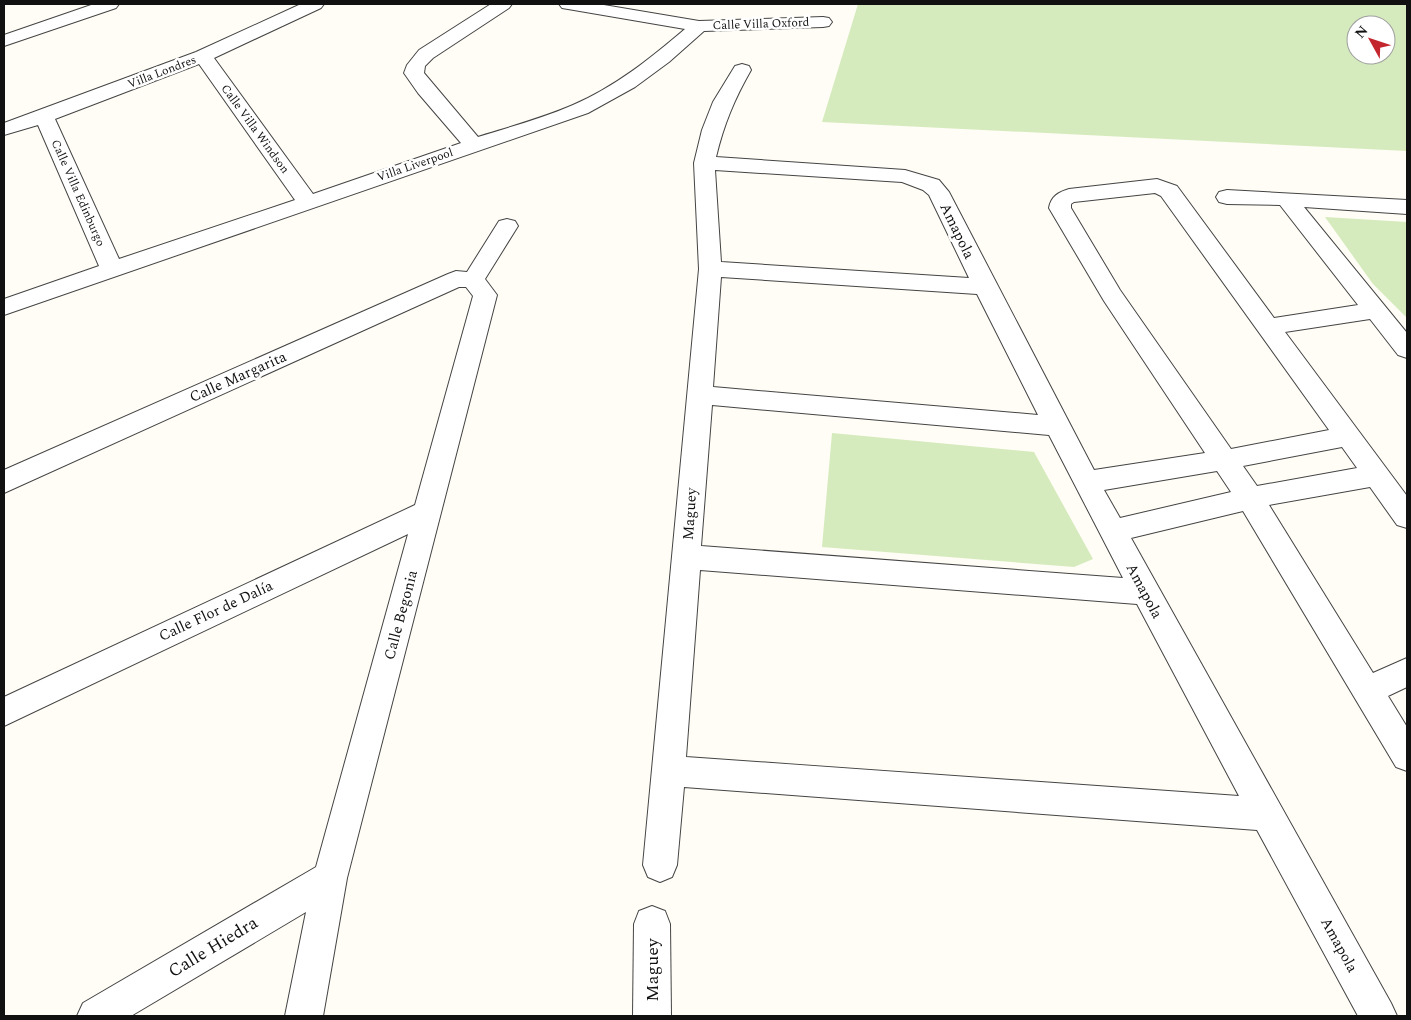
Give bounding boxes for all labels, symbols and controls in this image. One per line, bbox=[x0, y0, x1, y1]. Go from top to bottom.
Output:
street label: Calle Villa Oxford bbox=[712, 13, 810, 35]
north arrow bbox=[1346, 15, 1396, 65]
text: N bbox=[1350, 21, 1373, 43]
street label: Villa Londres bbox=[125, 50, 199, 94]
street label: Calle Villa Windson bbox=[216, 80, 294, 178]
street label: Calle Villa Edinburgo bbox=[46, 137, 110, 249]
street label: Villa Liverpool bbox=[374, 143, 456, 187]
street label: Amapola bbox=[934, 199, 981, 264]
street label: Calle Margarita bbox=[186, 345, 291, 409]
street label: Maguey bbox=[677, 486, 703, 541]
street label: Amapola bbox=[1120, 559, 1169, 623]
street label: Calle Begonia bbox=[378, 567, 424, 662]
street label: Calle Flor de Dalía bbox=[155, 574, 278, 648]
street label: Calle Hiedra bbox=[163, 909, 263, 985]
street label: Amapola bbox=[1314, 913, 1364, 977]
street label: Maguey bbox=[639, 937, 666, 1002]

